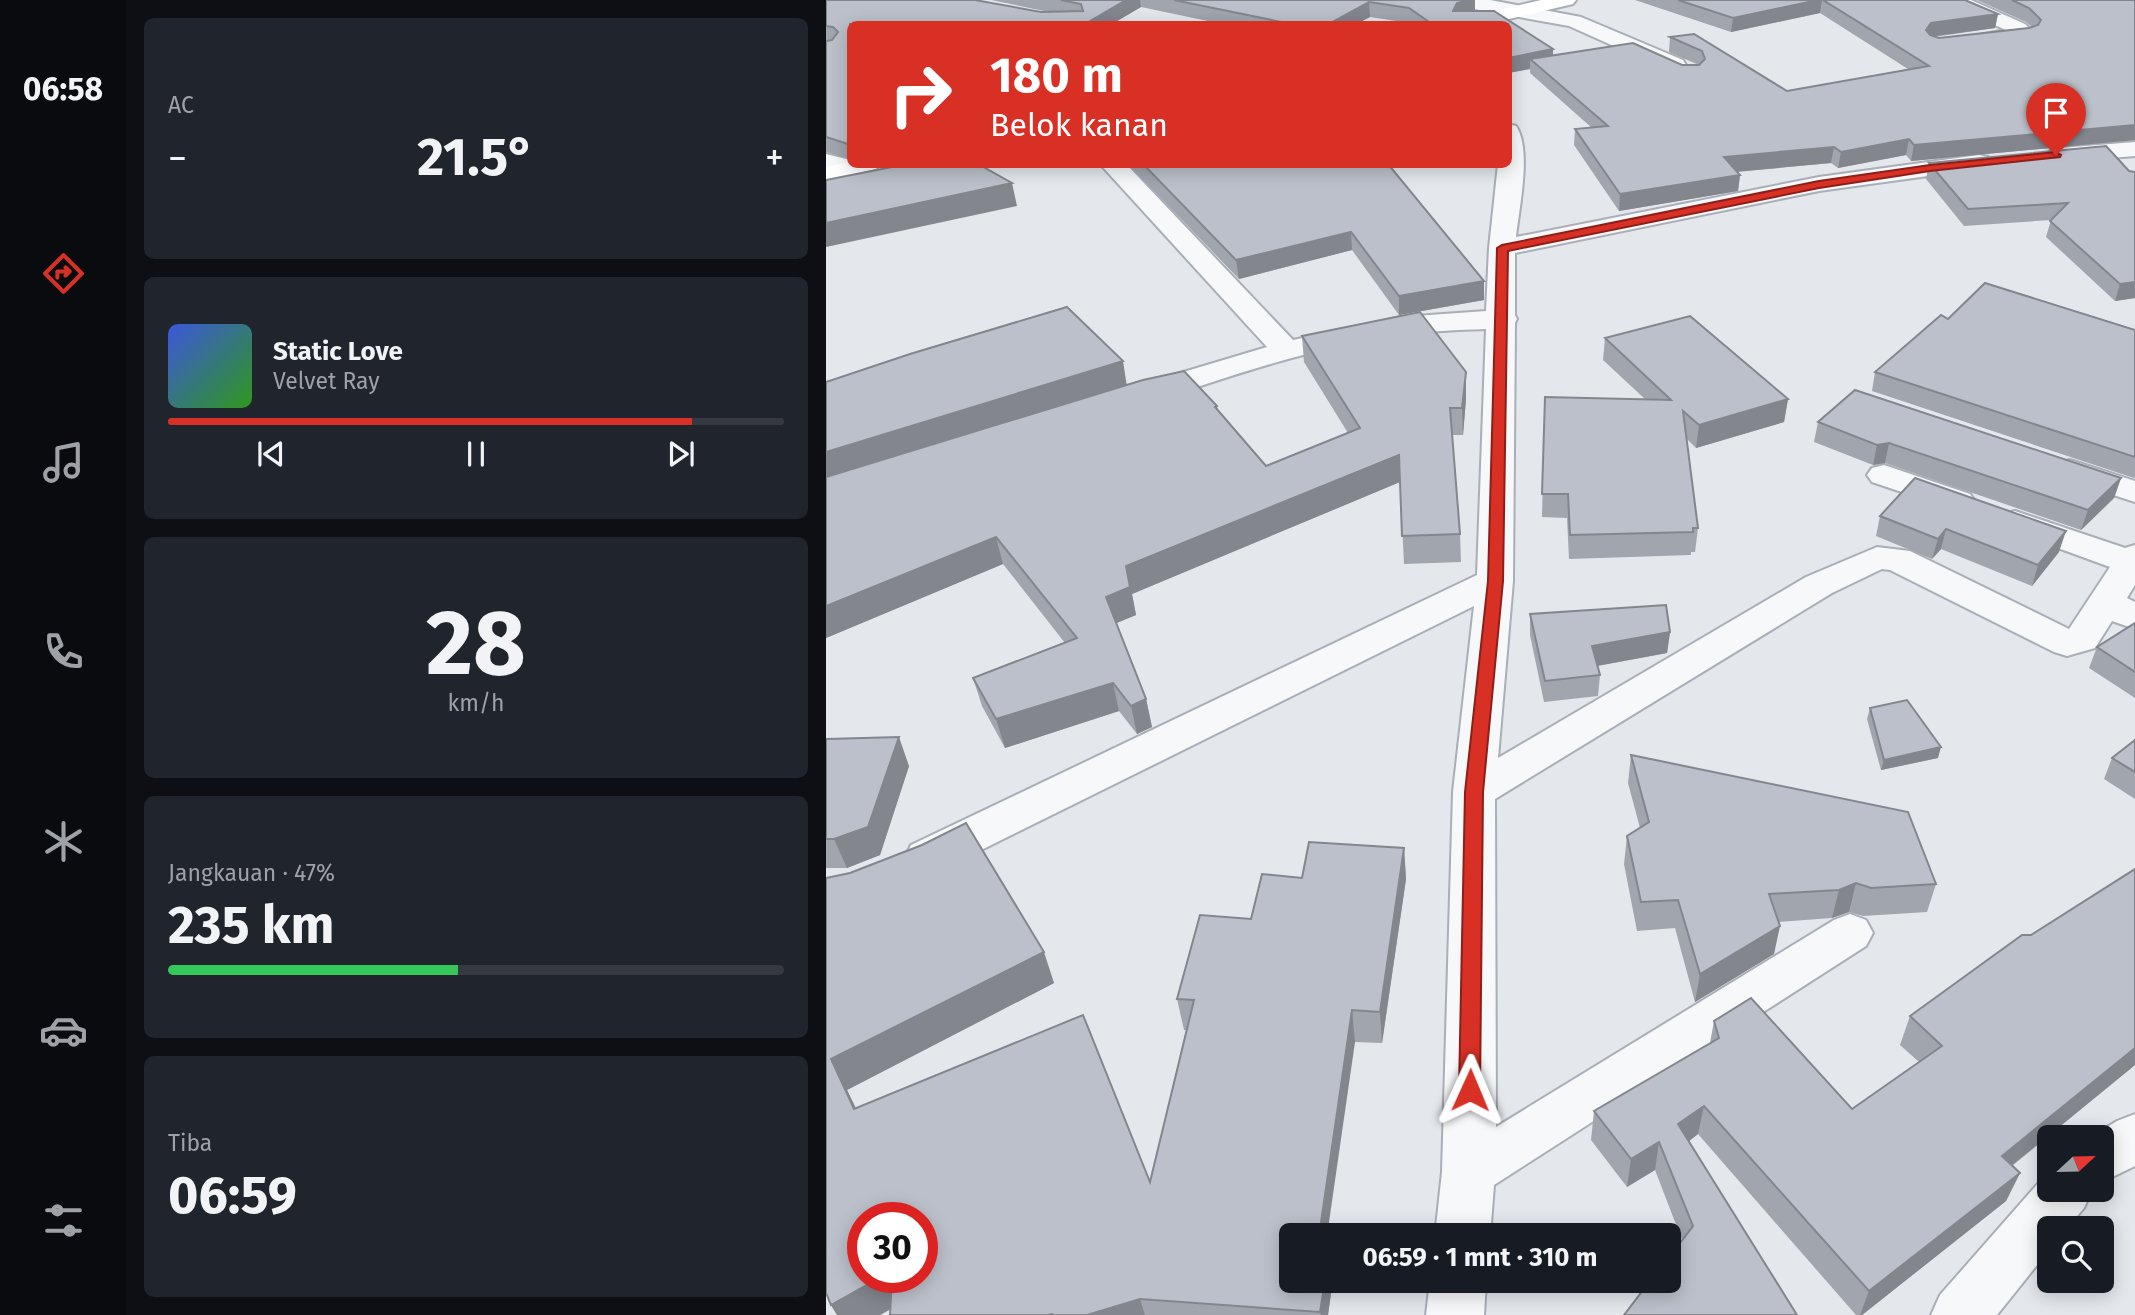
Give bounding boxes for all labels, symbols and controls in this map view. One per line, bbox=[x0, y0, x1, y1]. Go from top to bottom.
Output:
text: 180 m bbox=[990, 46, 1123, 105]
icon: right bbox=[875, 49, 966, 140]
text: 06:58 bbox=[23, 70, 103, 108]
pin bbox=[2026, 83, 2086, 155]
text: AC bbox=[168, 91, 194, 119]
icon: arrive bbox=[2037, 94, 2075, 132]
text: Belok kanan bbox=[990, 106, 1168, 144]
text: 21.5° bbox=[417, 126, 535, 189]
text: − bbox=[168, 135, 187, 181]
text: + bbox=[765, 135, 784, 181]
icon: directions bbox=[39, 249, 88, 298]
text: Static Love bbox=[273, 336, 403, 367]
text: Velvet Ray bbox=[273, 367, 380, 395]
icon: previous bbox=[252, 435, 290, 473]
icon: pause bbox=[457, 435, 495, 473]
icon: next bbox=[662, 435, 700, 473]
icon: music bbox=[39, 438, 88, 487]
text: 28 bbox=[426, 589, 526, 698]
icon: phone bbox=[39, 627, 88, 676]
text: km/h bbox=[448, 689, 504, 717]
icon: climate bbox=[39, 817, 88, 866]
text: Jangkauan · 47% bbox=[168, 859, 335, 887]
text: 235 km bbox=[168, 894, 335, 957]
icon: car bbox=[39, 1006, 88, 1055]
position arrow bbox=[1433, 1053, 1507, 1127]
north arrow bbox=[2037, 1125, 2114, 1202]
map controls bbox=[2037, 1125, 2114, 1293]
text: Tiba bbox=[168, 1129, 212, 1157]
text: 06:59 bbox=[168, 1164, 297, 1227]
icon: filters bbox=[39, 1196, 88, 1245]
speed limit sign: 30 bbox=[847, 1202, 938, 1293]
button: search bbox=[2037, 1216, 2114, 1293]
text: 06:59 · 1 mnt · 310 m bbox=[1362, 1242, 1598, 1273]

